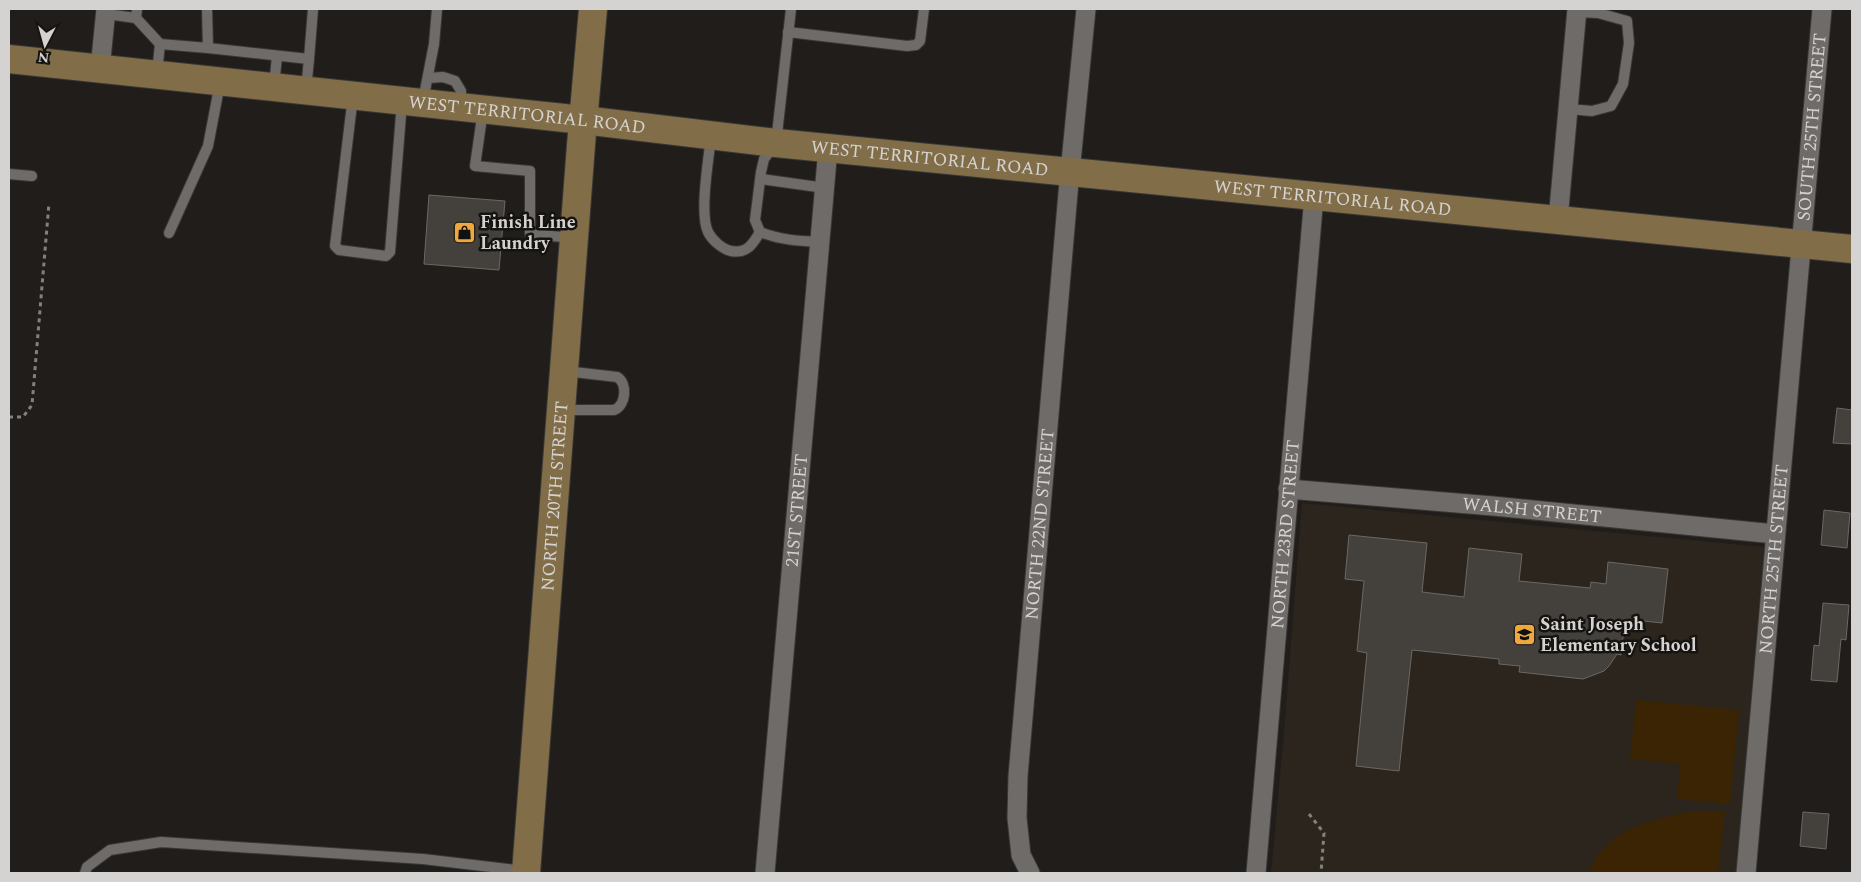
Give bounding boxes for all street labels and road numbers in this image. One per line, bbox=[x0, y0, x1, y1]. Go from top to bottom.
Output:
street label: SOUTH 25TH STREET bbox=[1790, 32, 1833, 222]
street label: WEST TERRITORIAL ROAD bbox=[407, 88, 647, 141]
street label: WEST TERRITORIAL ROAD bbox=[810, 133, 1050, 183]
street label: WEST TERRITORIAL ROAD bbox=[1213, 173, 1453, 223]
street label: NORTH 20TH STREET bbox=[534, 400, 575, 592]
street label: NORTH 22ND STREET bbox=[1018, 428, 1061, 621]
street label: NORTH 23RD STREET bbox=[1263, 439, 1307, 630]
street label: 21ST STREET bbox=[778, 453, 815, 568]
street label: NORTH 25TH STREET bbox=[1752, 463, 1795, 655]
street label: WALSH STREET bbox=[1461, 490, 1603, 530]

